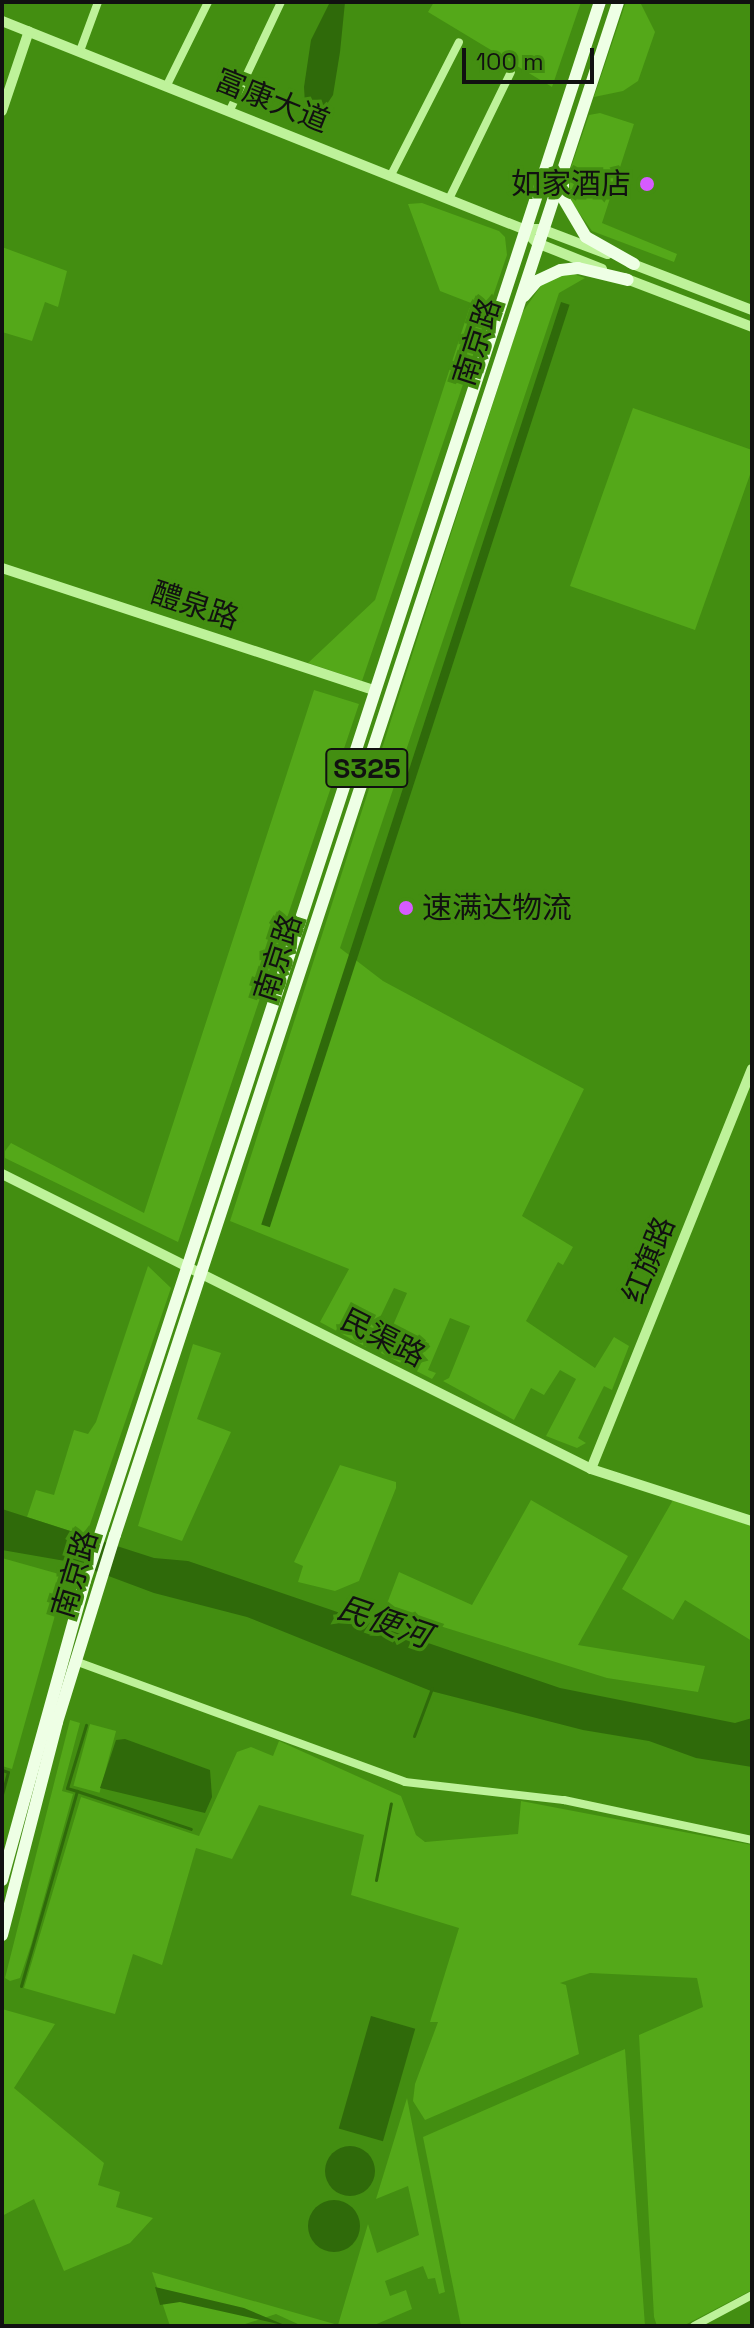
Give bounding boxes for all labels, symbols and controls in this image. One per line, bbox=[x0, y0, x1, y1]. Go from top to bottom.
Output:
scale bar bbox=[466, 32, 598, 82]
text: 100 m bbox=[476, 46, 544, 77]
street label: 富康大道 bbox=[210, 62, 334, 140]
place label: 如家酒店 bbox=[511, 166, 631, 202]
marker: 如家酒店 bbox=[638, 175, 656, 193]
street label: 南京路 bbox=[446, 294, 508, 390]
street label: 醴泉路 bbox=[147, 575, 243, 637]
road number: S325 bbox=[325, 744, 409, 792]
place label: 速满达物流 bbox=[422, 890, 572, 926]
marker: 速满达物流 bbox=[397, 899, 415, 917]
street label: 南京路 bbox=[247, 910, 309, 1006]
street label: 红旗路 bbox=[615, 1212, 683, 1308]
street label: 民渠路 bbox=[335, 1302, 431, 1374]
street label: 南京路 bbox=[45, 1526, 105, 1622]
water label: 民便河 bbox=[332, 1588, 436, 1656]

